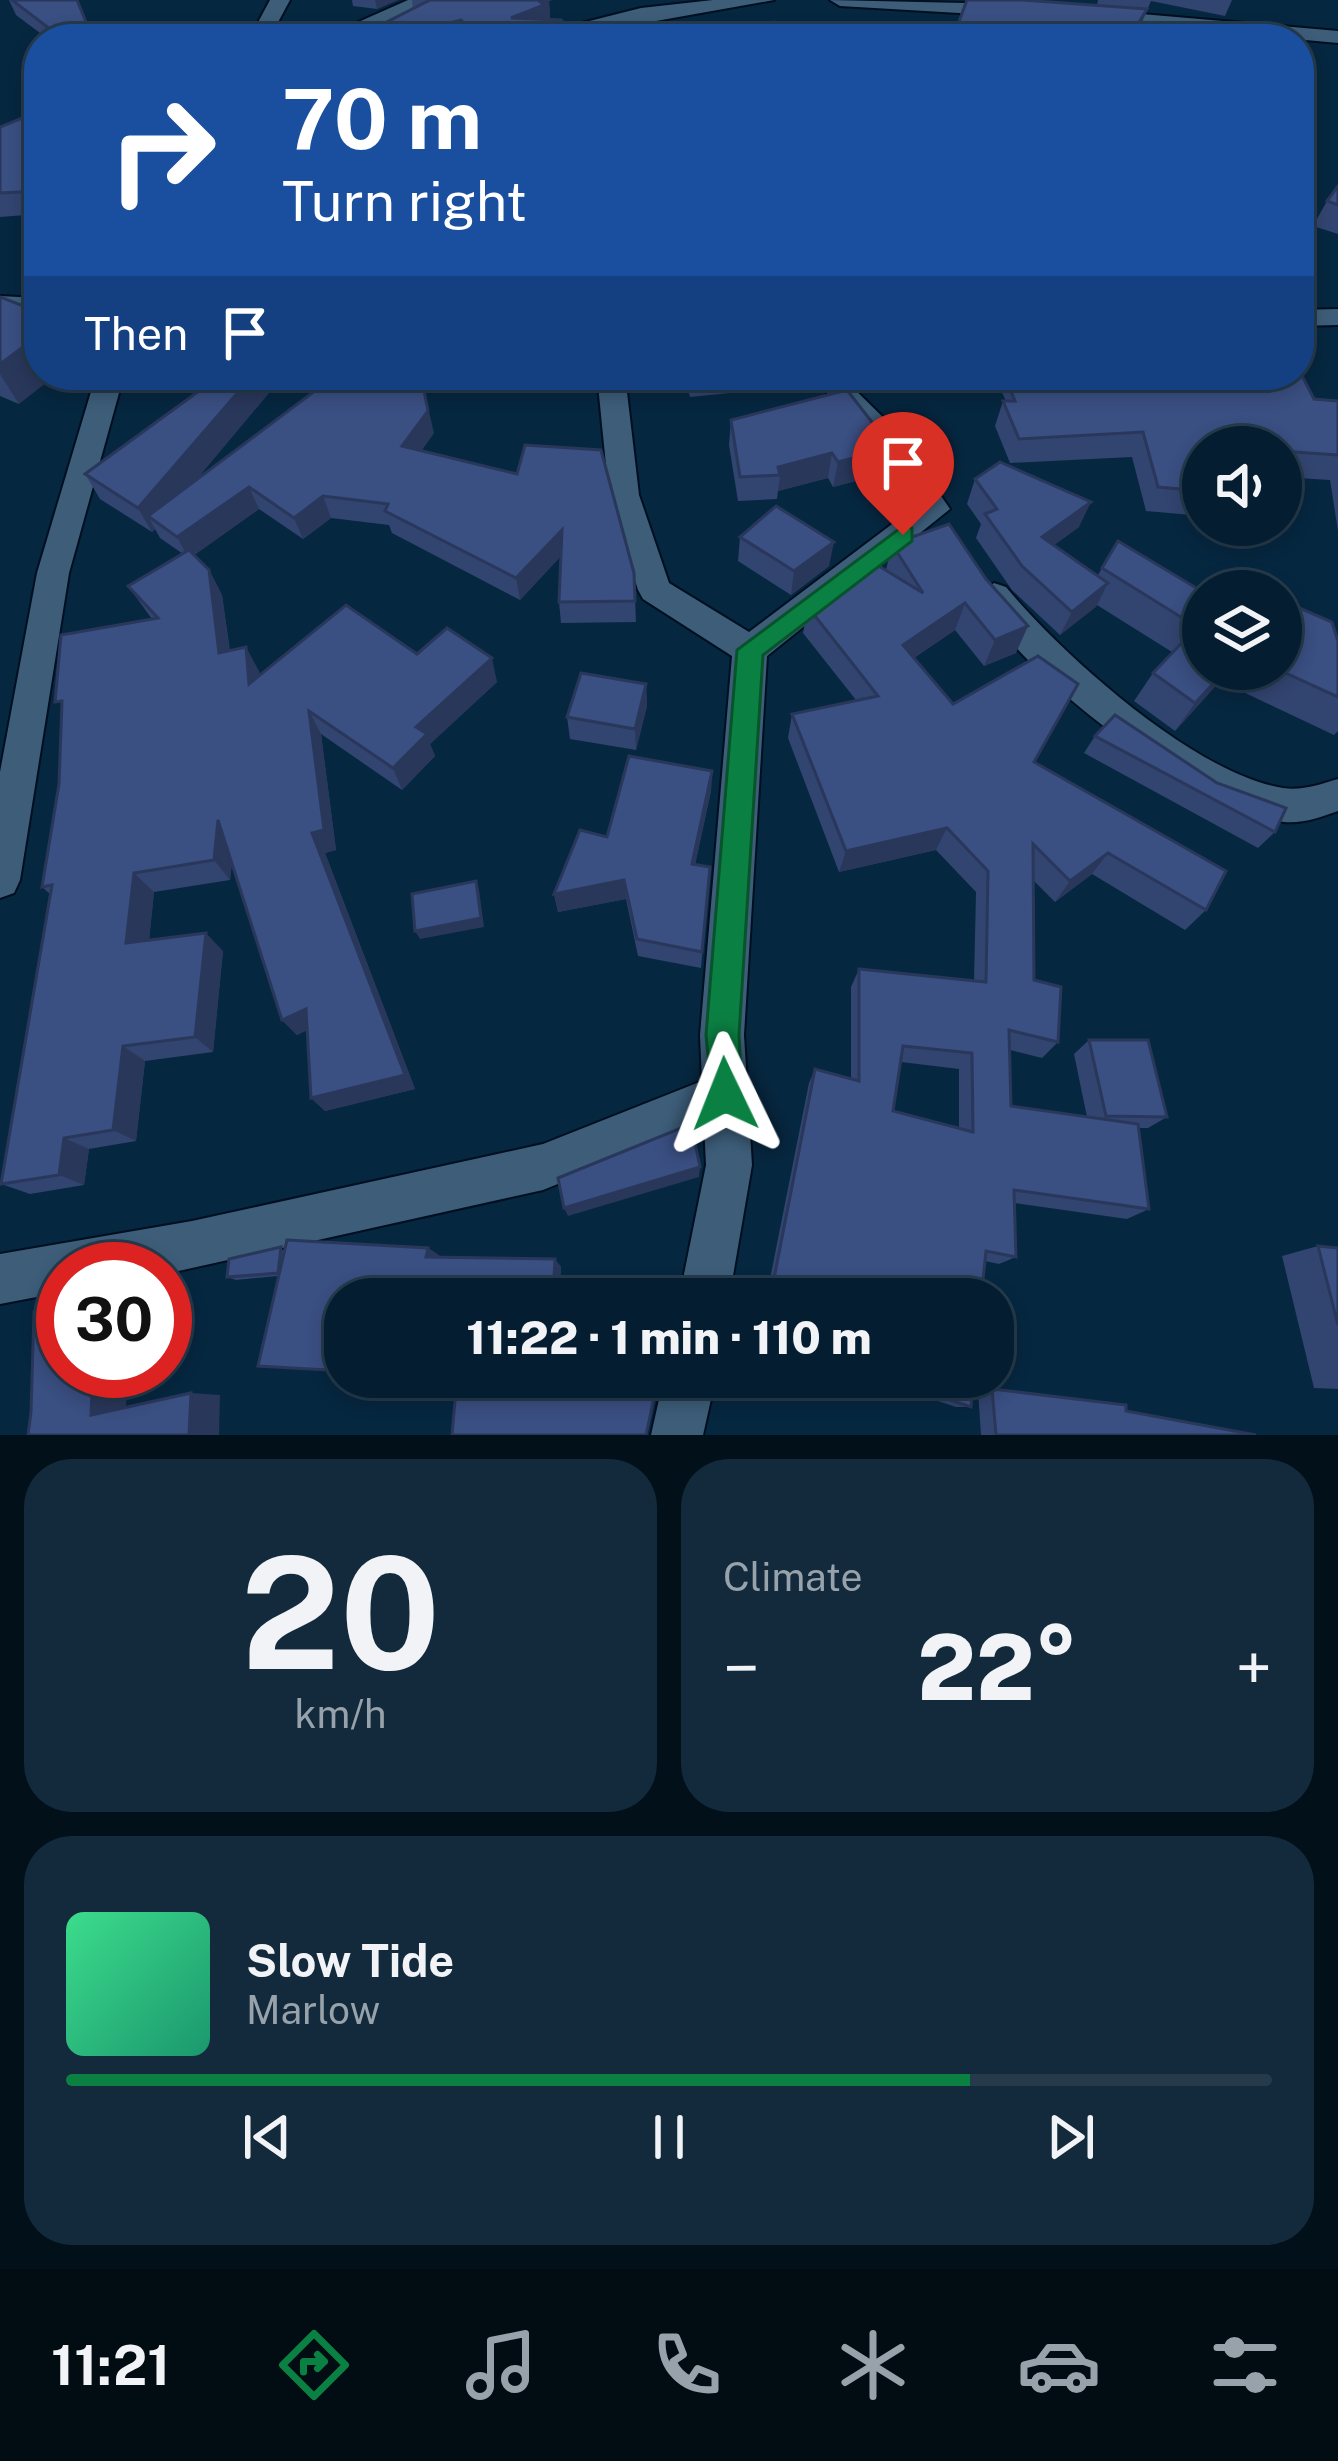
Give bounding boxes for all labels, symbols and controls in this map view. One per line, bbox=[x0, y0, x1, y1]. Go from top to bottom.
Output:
text: 70 m bbox=[282, 69, 482, 168]
icon: right bbox=[84, 72, 240, 228]
text: Turn right bbox=[282, 170, 527, 233]
icon: arrive bbox=[212, 300, 278, 366]
text: Then bbox=[84, 307, 188, 360]
pin bbox=[852, 412, 954, 535]
map controls bbox=[1182, 426, 1302, 690]
button: sound bbox=[1182, 426, 1302, 546]
icon: arrive bbox=[870, 430, 936, 496]
button: layers bbox=[1182, 570, 1302, 690]
position arrow bbox=[662, 1031, 788, 1157]
speed limit sign: 30 bbox=[36, 1242, 192, 1398]
text: 11:22 · 1 min · 110 m bbox=[466, 1311, 872, 1364]
text: 20 bbox=[241, 1521, 440, 1704]
text: Climate bbox=[723, 1554, 863, 1600]
text: 22° bbox=[917, 1614, 1078, 1720]
text: − bbox=[723, 1629, 760, 1707]
text: + bbox=[1235, 1629, 1272, 1707]
text: km/h bbox=[295, 1691, 386, 1737]
text: Slow Tide bbox=[246, 1934, 454, 1987]
text: Marlow bbox=[246, 1987, 380, 2033]
icon: previous bbox=[234, 2104, 300, 2170]
icon: pause bbox=[636, 2104, 702, 2170]
icon: next bbox=[1038, 2104, 1104, 2170]
icon: directions bbox=[272, 2323, 356, 2407]
icon: music bbox=[459, 2323, 543, 2407]
icon: phone bbox=[645, 2323, 729, 2407]
icon: climate bbox=[831, 2323, 915, 2407]
icon: car bbox=[1017, 2323, 1101, 2407]
icon: filters bbox=[1203, 2323, 1287, 2407]
text: 11:21 bbox=[51, 2334, 170, 2397]

